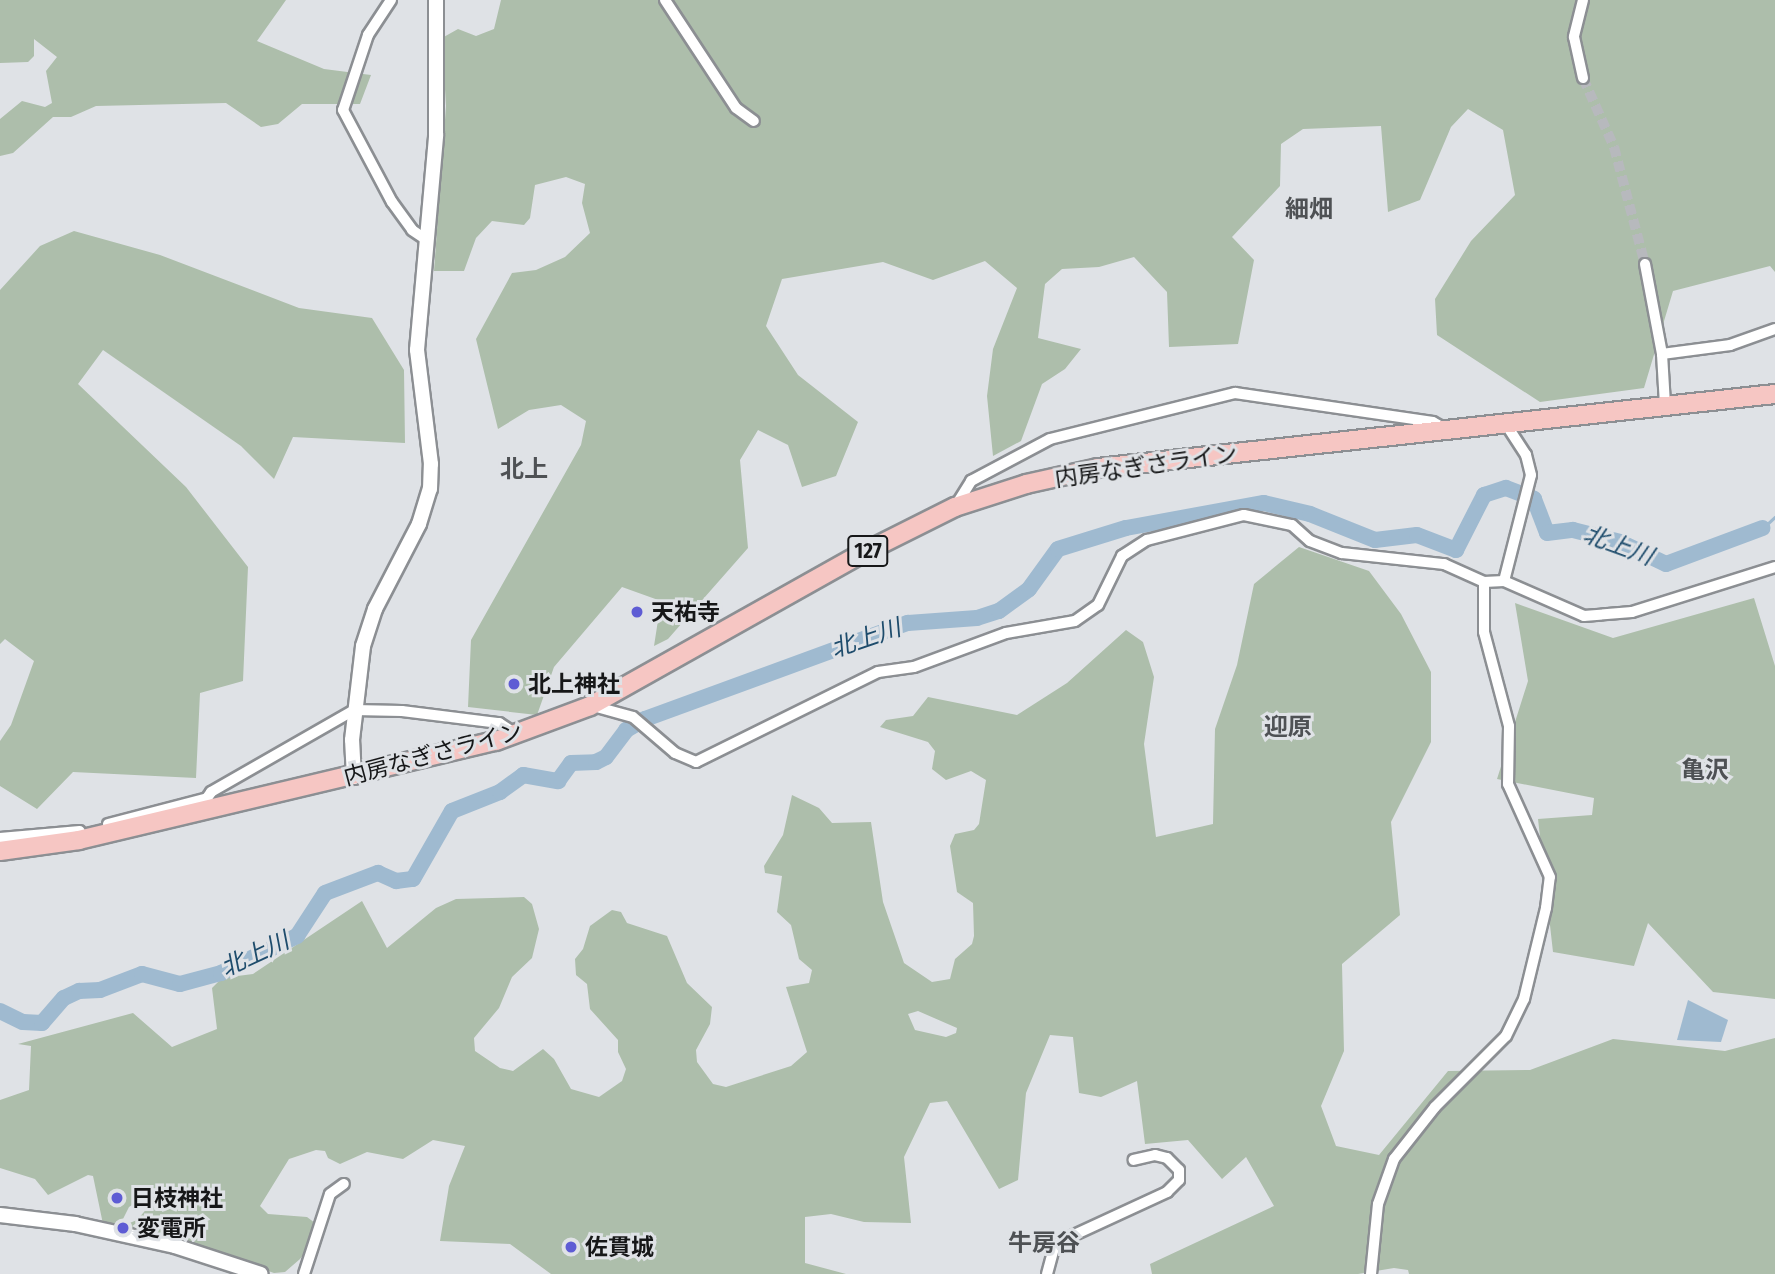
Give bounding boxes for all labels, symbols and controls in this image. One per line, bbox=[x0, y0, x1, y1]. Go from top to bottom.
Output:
district label: 細畑 bbox=[1285, 196, 1333, 224]
street label: 内房なぎさライン bbox=[1053, 440, 1239, 492]
district label: 北上 bbox=[500, 456, 548, 484]
water label: 北上川 bbox=[1579, 520, 1657, 572]
road number: 127 bbox=[847, 534, 889, 568]
place label: 天祐寺 bbox=[651, 598, 720, 626]
marker: 天祐寺 bbox=[629, 604, 645, 620]
water label: 北上川 bbox=[827, 614, 905, 664]
place label: 北上神社 bbox=[528, 670, 620, 698]
marker: 北上神社 bbox=[506, 676, 522, 692]
district label: 迎原 bbox=[1264, 714, 1312, 742]
street label: 内房なぎさライン bbox=[341, 717, 525, 791]
district label: 亀沢 bbox=[1681, 757, 1729, 785]
water label: 北上川 bbox=[216, 927, 294, 983]
place label: 日枝神社 bbox=[131, 1184, 223, 1212]
marker: 日枝神社 bbox=[109, 1190, 125, 1206]
place label: 変電所 bbox=[137, 1214, 206, 1242]
marker: 変電所 bbox=[115, 1220, 131, 1236]
district label: 牛房谷 bbox=[1008, 1230, 1080, 1258]
place label: 佐貫城 bbox=[585, 1233, 654, 1261]
marker: 佐貫城 bbox=[563, 1239, 579, 1255]

